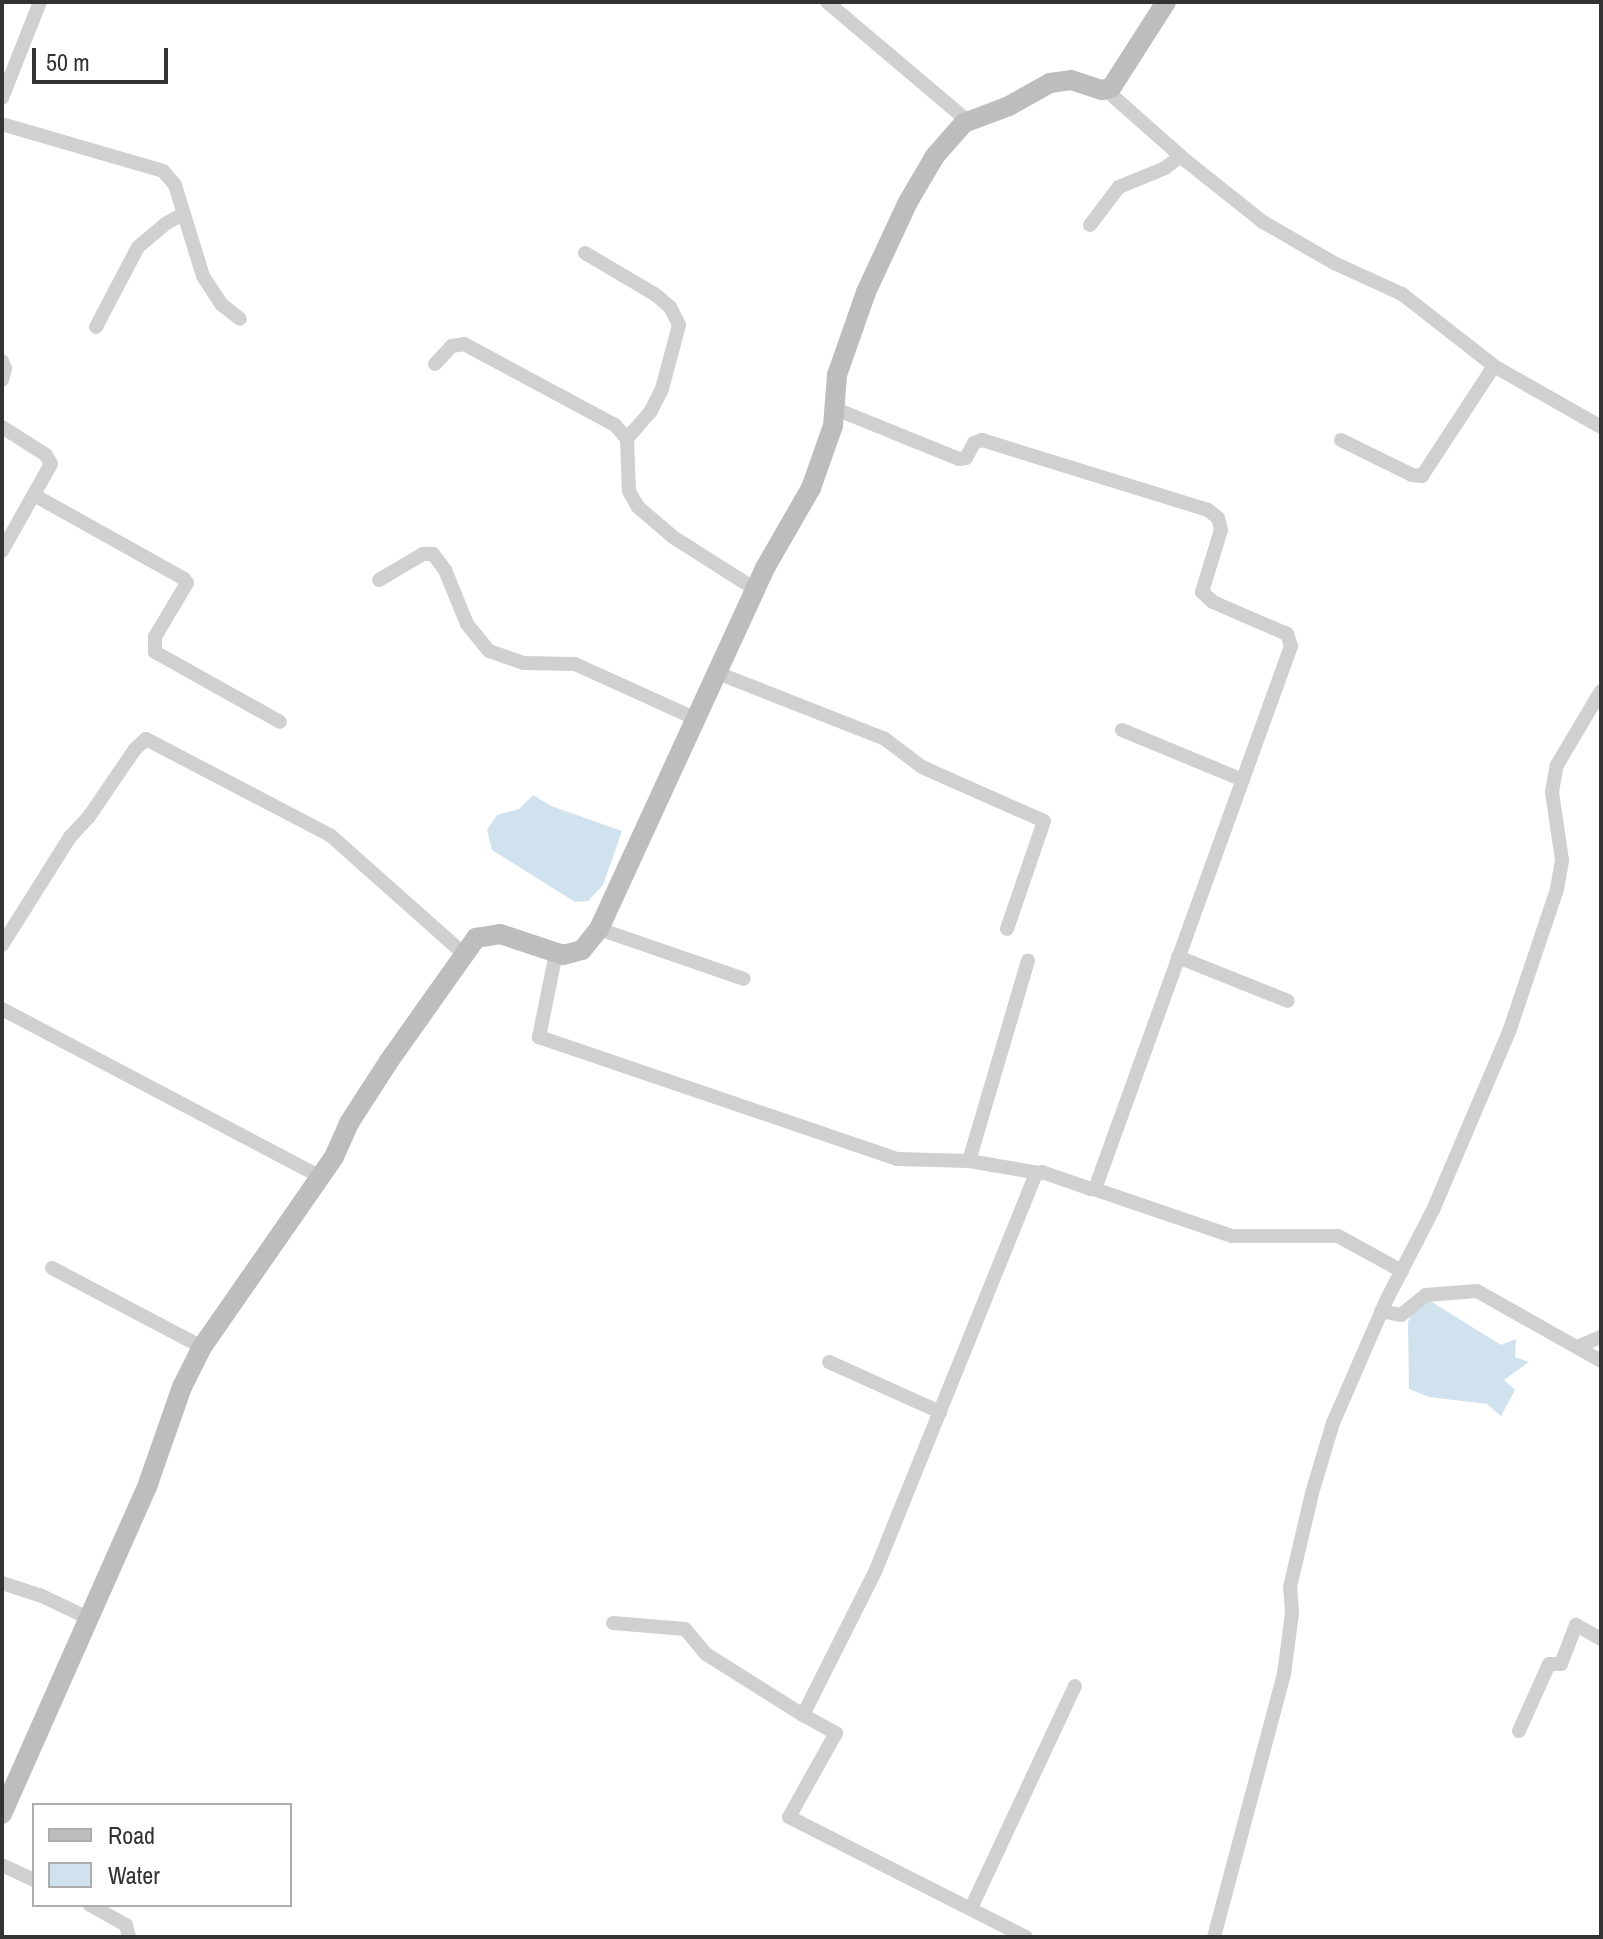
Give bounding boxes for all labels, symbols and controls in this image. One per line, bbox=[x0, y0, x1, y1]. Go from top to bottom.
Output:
scale bar bbox=[36, 32, 172, 82]
text: 50 m bbox=[46, 46, 90, 78]
legend bbox=[32, 1803, 292, 1907]
text: Road bbox=[108, 1819, 155, 1851]
text: Water bbox=[108, 1859, 160, 1891]

